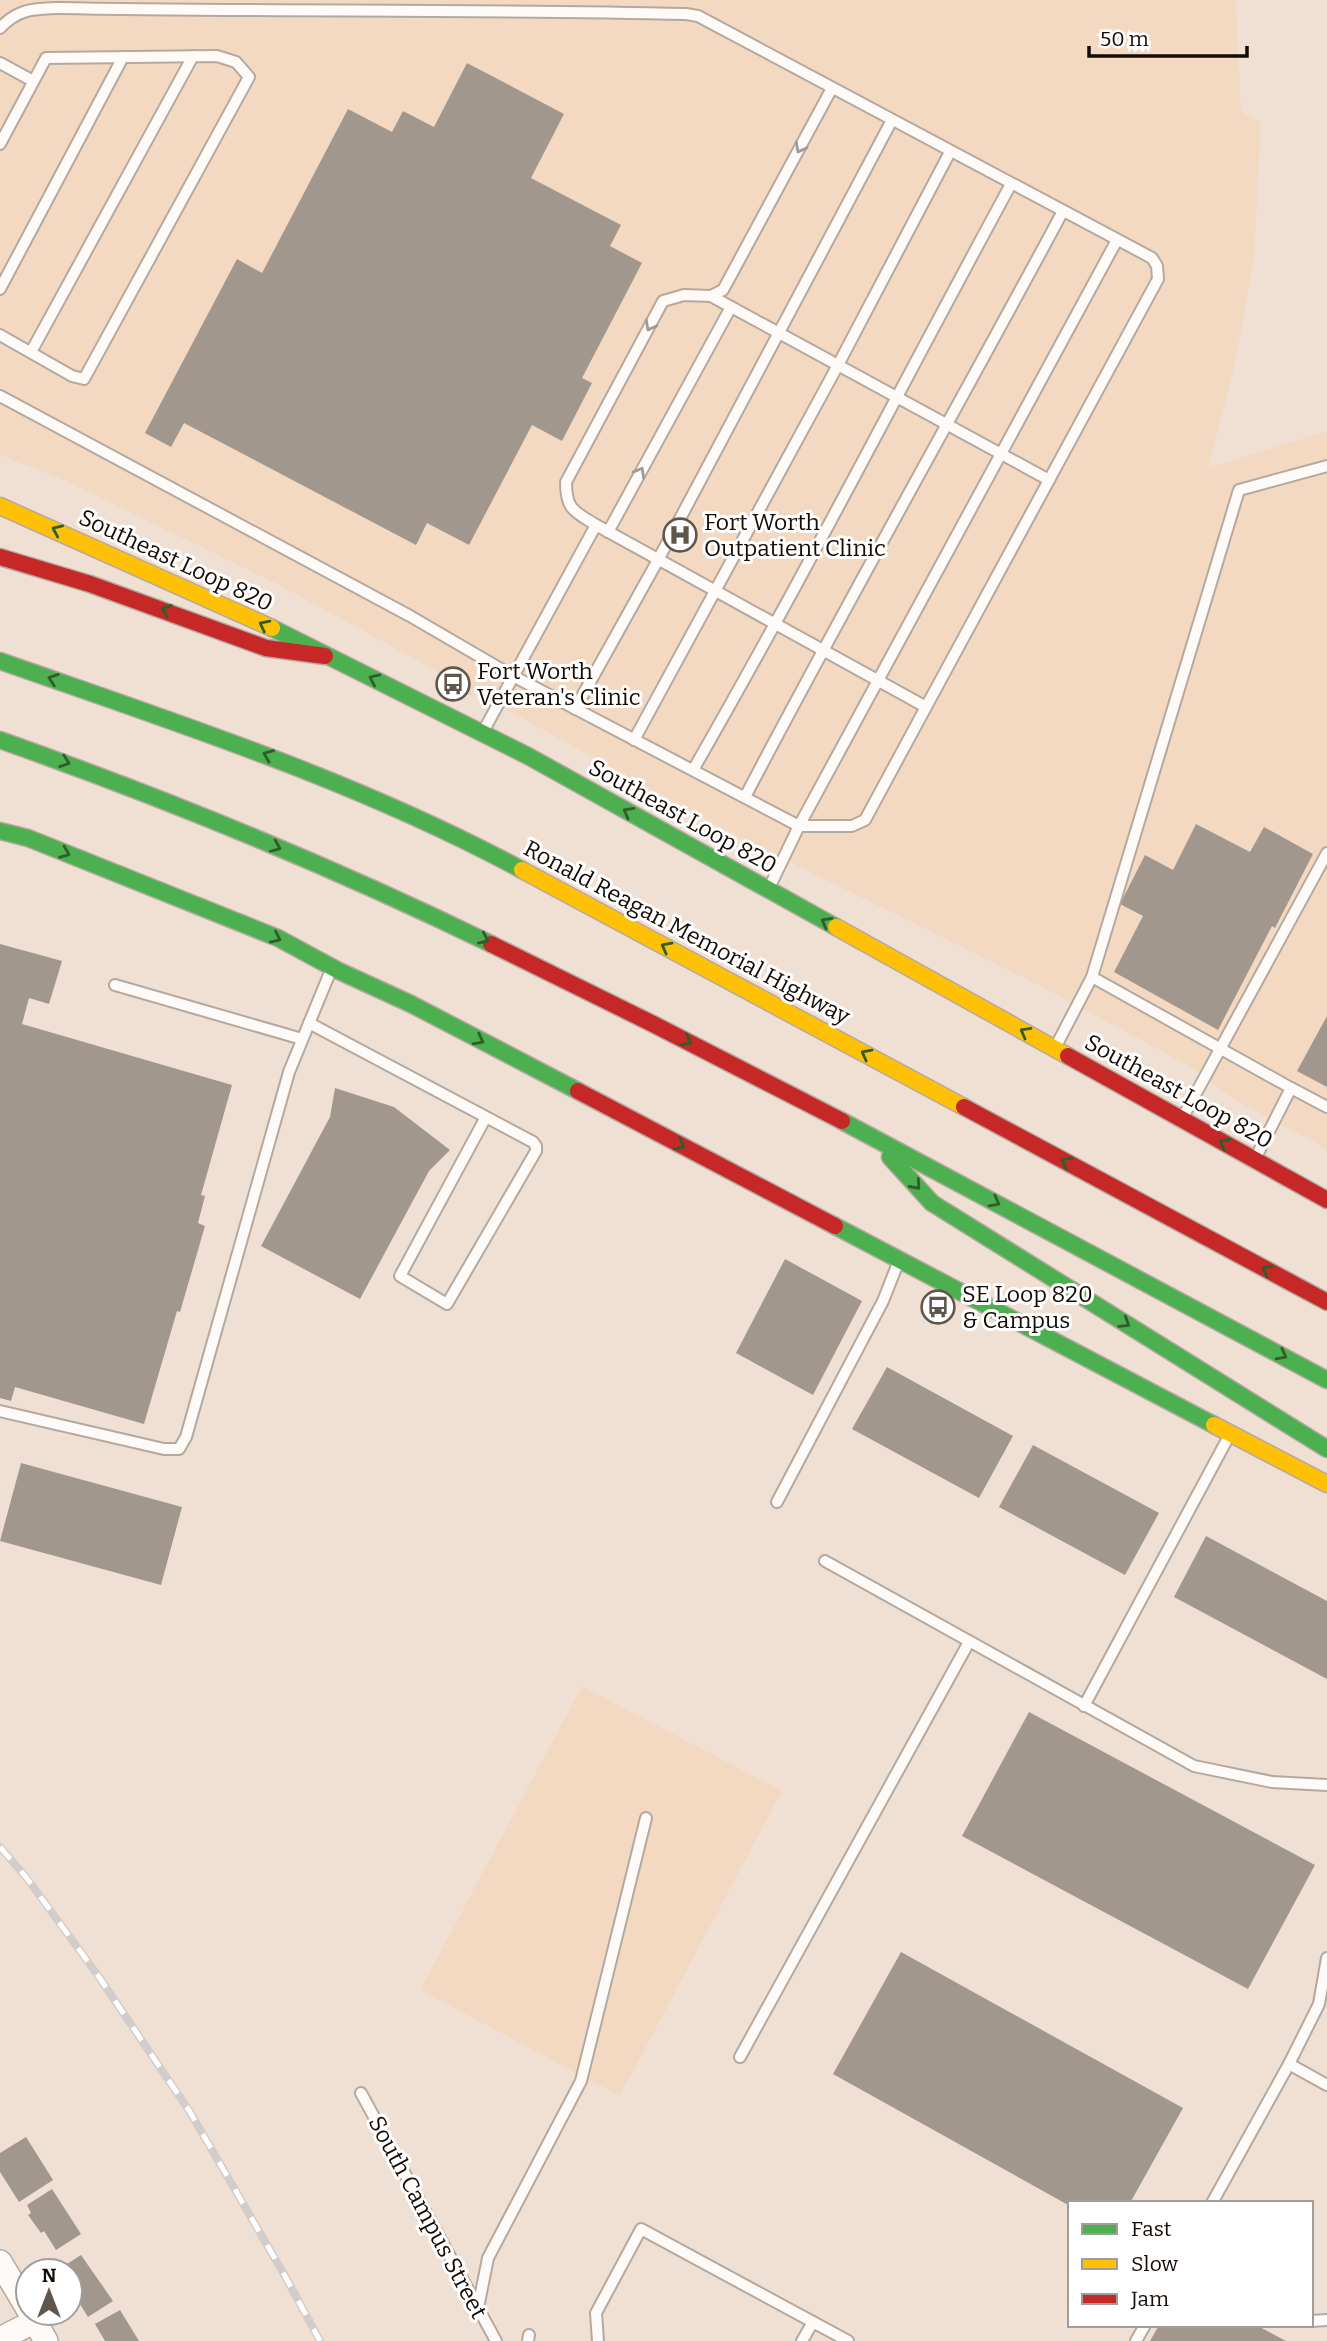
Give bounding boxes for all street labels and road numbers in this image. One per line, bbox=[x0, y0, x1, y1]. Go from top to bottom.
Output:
street label: Southeast Loop 820 bbox=[75, 503, 277, 617]
street label: Southeast Loop 820 bbox=[584, 753, 782, 879]
street label: Ronald Reagan Memorial Highway bbox=[519, 834, 856, 1031]
street label: Southeast Loop 820 bbox=[1080, 1028, 1278, 1154]
street label: South Campus Street bbox=[363, 2111, 493, 2323]

